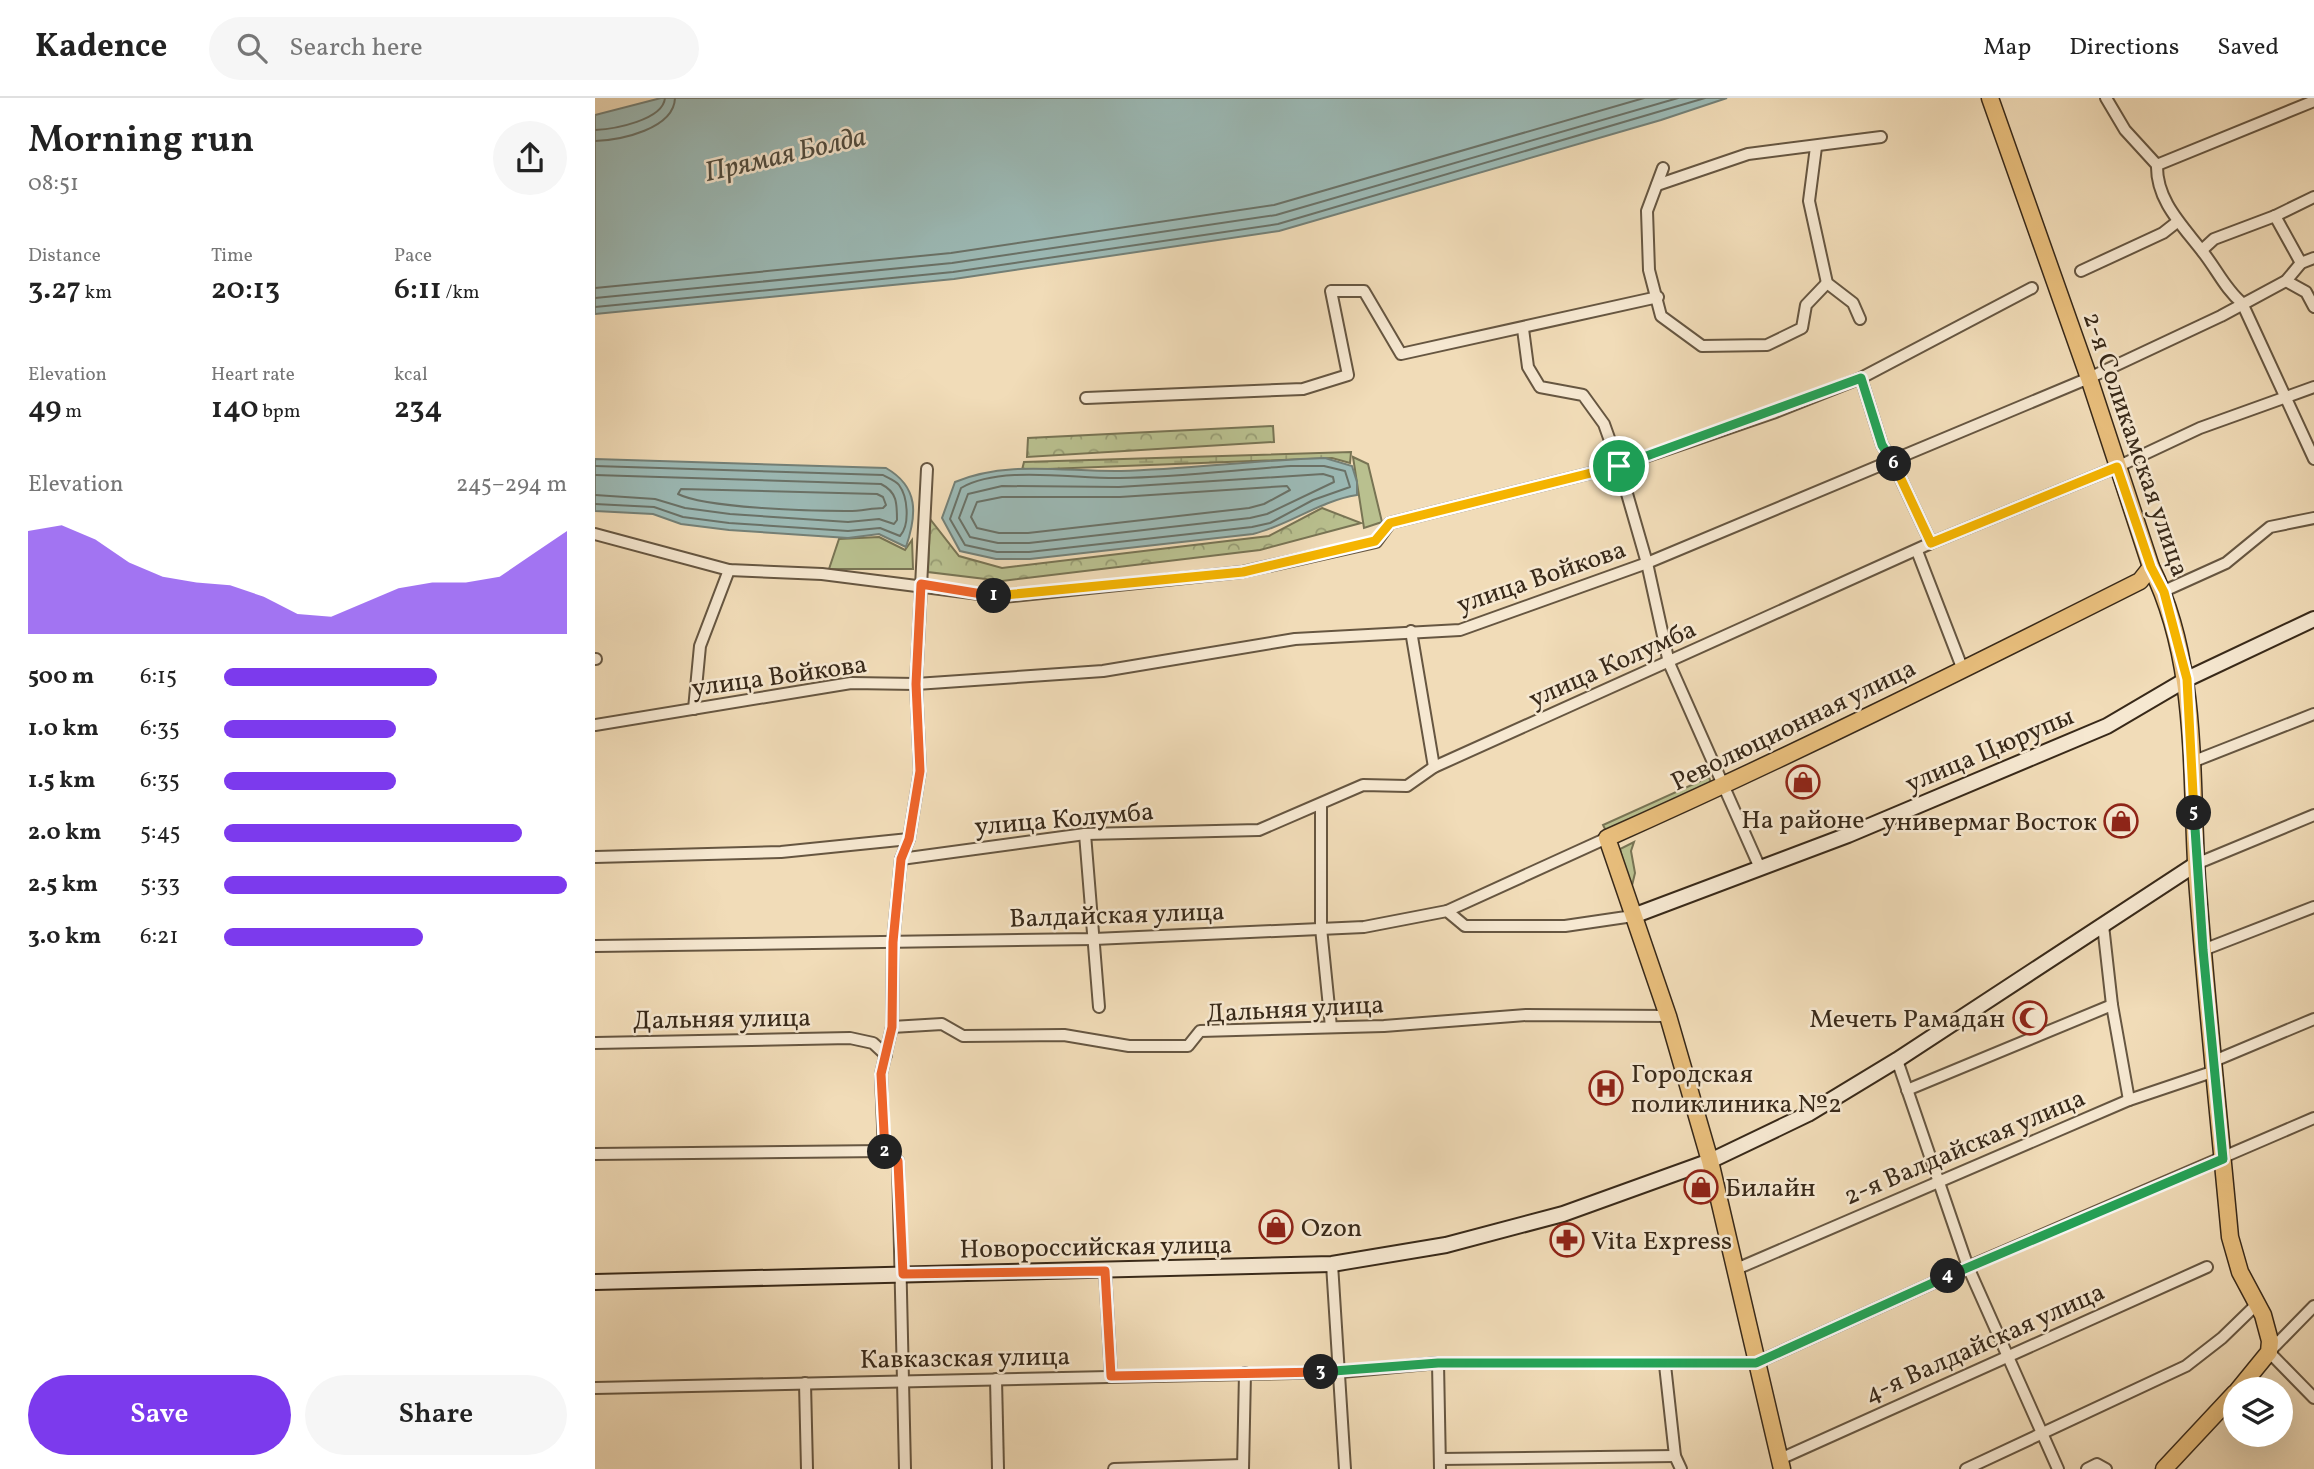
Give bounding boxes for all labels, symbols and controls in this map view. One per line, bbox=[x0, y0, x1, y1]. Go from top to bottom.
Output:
search box bbox=[209, 17, 699, 80]
text: Kadence bbox=[35, 25, 167, 71]
icon: search bbox=[233, 29, 271, 67]
text: Search here bbox=[289, 30, 423, 66]
text: Map bbox=[1983, 31, 2031, 65]
text: Directions bbox=[2069, 31, 2179, 65]
text: Saved bbox=[2217, 31, 2279, 65]
text: Morning run bbox=[28, 115, 254, 168]
water label: Прямая Болда bbox=[701, 118, 870, 193]
button: share bbox=[493, 121, 567, 195]
text: 08:51 bbox=[28, 168, 79, 200]
text: Distance bbox=[28, 243, 101, 269]
text: Time bbox=[211, 243, 253, 269]
text: Pace bbox=[394, 243, 432, 269]
text: 3.27 bbox=[28, 269, 81, 311]
text: 20:13 bbox=[211, 269, 280, 311]
text: 6:11 bbox=[394, 269, 442, 311]
text: km bbox=[81, 280, 112, 306]
text: /km bbox=[442, 280, 480, 306]
street label: 2-я Соликамская улица bbox=[2073, 307, 2197, 582]
text: Elevation bbox=[28, 362, 107, 388]
text: Heart rate bbox=[211, 362, 295, 388]
text: kcal bbox=[394, 362, 428, 388]
text: 49 bbox=[28, 388, 62, 430]
text: 140 bbox=[211, 388, 259, 430]
text: 234 bbox=[394, 388, 443, 430]
text: m bbox=[62, 399, 82, 425]
text: bpm bbox=[259, 399, 301, 425]
pin bbox=[1589, 436, 1649, 496]
pin: 6 bbox=[1877, 446, 1911, 482]
icon: arrive bbox=[1600, 447, 1638, 485]
text: 6 bbox=[1888, 450, 1899, 476]
text: Elevation bbox=[28, 469, 124, 501]
text: 245–294 m bbox=[456, 469, 567, 501]
street label: улица Войкова bbox=[1452, 532, 1631, 624]
pin: 1 bbox=[977, 578, 1011, 614]
text: 1 bbox=[990, 582, 997, 608]
street label: улица Колумба bbox=[1523, 612, 1702, 718]
street label: улица Войкова bbox=[689, 647, 869, 707]
street label: Революционная улица bbox=[1665, 651, 1922, 801]
text: 500 m bbox=[28, 661, 94, 693]
text: 6:15 bbox=[140, 661, 177, 693]
street label: улица Цюрупы bbox=[1900, 699, 2080, 803]
text: 1.0 km bbox=[28, 713, 99, 745]
text: 6:35 bbox=[140, 713, 180, 745]
shop icon: На районе bbox=[1784, 763, 1822, 801]
text: 1.5 km bbox=[28, 765, 95, 797]
text: 6:35 bbox=[140, 765, 180, 797]
street label: улица Колумба bbox=[973, 794, 1155, 846]
pin: 5 bbox=[2177, 796, 2211, 830]
text: 5 bbox=[2189, 799, 2198, 825]
shop icon: универмаг Восток bbox=[2102, 802, 2140, 840]
place label: На районе bbox=[1741, 803, 1865, 839]
place label: универмаг Восток bbox=[1882, 805, 2097, 841]
text: 2.0 km bbox=[28, 817, 101, 849]
text: 5:45 bbox=[140, 817, 181, 849]
text: 2.5 km bbox=[28, 869, 98, 901]
text: 5:33 bbox=[140, 869, 180, 901]
street label: Валдайская улица bbox=[1009, 894, 1225, 938]
text: 3.0 km bbox=[28, 921, 101, 953]
text: 6:21 bbox=[140, 921, 178, 953]
street label: Дальняя улица bbox=[1205, 987, 1385, 1033]
mosque icon: Мечеть Рамадан bbox=[2011, 999, 2049, 1037]
street label: Дальняя улица bbox=[633, 1000, 812, 1040]
place label: Мечеть Рамадан bbox=[1809, 1002, 2005, 1038]
place label: Городская поликлиника №2 bbox=[1631, 1057, 1842, 1123]
hospital icon: Городская поликлиника №2 bbox=[1587, 1069, 1625, 1107]
street label: 2-я Валдайская улица bbox=[1838, 1081, 2091, 1215]
pin: 2 bbox=[867, 1134, 903, 1170]
text: 2 bbox=[880, 1138, 889, 1164]
shop icon: Билайн bbox=[1682, 1168, 1720, 1206]
place label: Билайн bbox=[1725, 1171, 1816, 1207]
shop icon: Ozon bbox=[1257, 1208, 1295, 1246]
place label: Ozon bbox=[1301, 1211, 1362, 1247]
pharmacy icon: Vita Express bbox=[1548, 1221, 1586, 1259]
place label: Vita Express bbox=[1591, 1224, 1732, 1260]
street label: Новороссийская улица bbox=[959, 1228, 1233, 1268]
pin: 4 bbox=[1931, 1258, 1965, 1294]
street label: 4-я Валдайская улица bbox=[1859, 1275, 2109, 1409]
street label: Кавказская улица bbox=[859, 1339, 1071, 1379]
pin: 3 bbox=[1303, 1354, 1339, 1390]
text: 3 bbox=[1316, 1358, 1325, 1384]
button: Save bbox=[28, 1375, 291, 1455]
button: Share bbox=[305, 1375, 567, 1455]
map controls bbox=[2223, 1377, 2293, 1447]
button: layers bbox=[2223, 1377, 2293, 1447]

